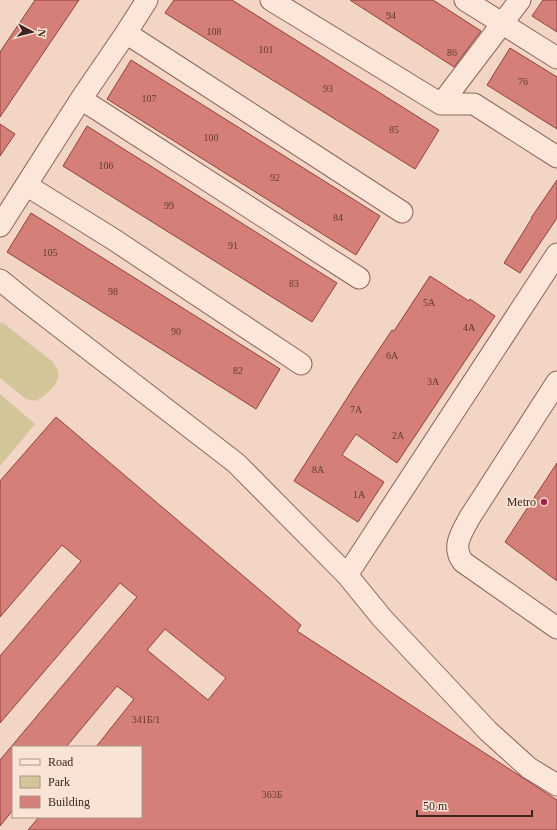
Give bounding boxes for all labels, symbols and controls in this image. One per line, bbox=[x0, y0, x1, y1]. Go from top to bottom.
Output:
house number: 94 bbox=[386, 10, 396, 21]
north arrow bbox=[12, 12, 52, 52]
house number: 108 bbox=[207, 26, 222, 37]
text: N bbox=[35, 29, 48, 38]
house number: 101 bbox=[259, 44, 274, 55]
house number: 86 bbox=[447, 47, 457, 58]
house number: 76 bbox=[518, 76, 528, 87]
house number: 93 bbox=[323, 83, 333, 94]
house number: 107 bbox=[142, 93, 157, 104]
house number: 85 bbox=[389, 124, 399, 135]
house number: 100 bbox=[204, 132, 219, 143]
house number: 106 bbox=[99, 160, 114, 171]
house number: 92 bbox=[270, 172, 280, 183]
house number: 99 bbox=[164, 200, 174, 211]
house number: 84 bbox=[333, 212, 343, 223]
house number: 91 bbox=[228, 240, 238, 251]
house number: 105 bbox=[43, 247, 58, 258]
house number: 83 bbox=[289, 278, 299, 289]
house number: 98 bbox=[108, 286, 118, 297]
house number: 5А bbox=[423, 297, 436, 308]
house number: 4А bbox=[463, 322, 476, 333]
house number: 90 bbox=[171, 326, 181, 337]
house number: 6А bbox=[386, 350, 399, 361]
house number: 82 bbox=[233, 365, 243, 376]
house number: 3А bbox=[427, 376, 440, 387]
house number: 7А bbox=[350, 404, 363, 415]
house number: 2А bbox=[392, 430, 405, 441]
house number: 8А bbox=[312, 464, 325, 475]
house number: 1А bbox=[353, 489, 366, 500]
place label: Metro bbox=[507, 495, 536, 509]
marker: Metro bbox=[539, 497, 549, 507]
house number: 341Б/1 bbox=[132, 714, 160, 725]
legend bbox=[12, 746, 142, 818]
text: Road bbox=[48, 755, 73, 769]
text: Park bbox=[48, 775, 70, 789]
house number: 363Б bbox=[262, 789, 283, 800]
scale bar bbox=[417, 792, 532, 818]
text: Building bbox=[48, 795, 90, 809]
text: 50 m bbox=[423, 799, 448, 813]

